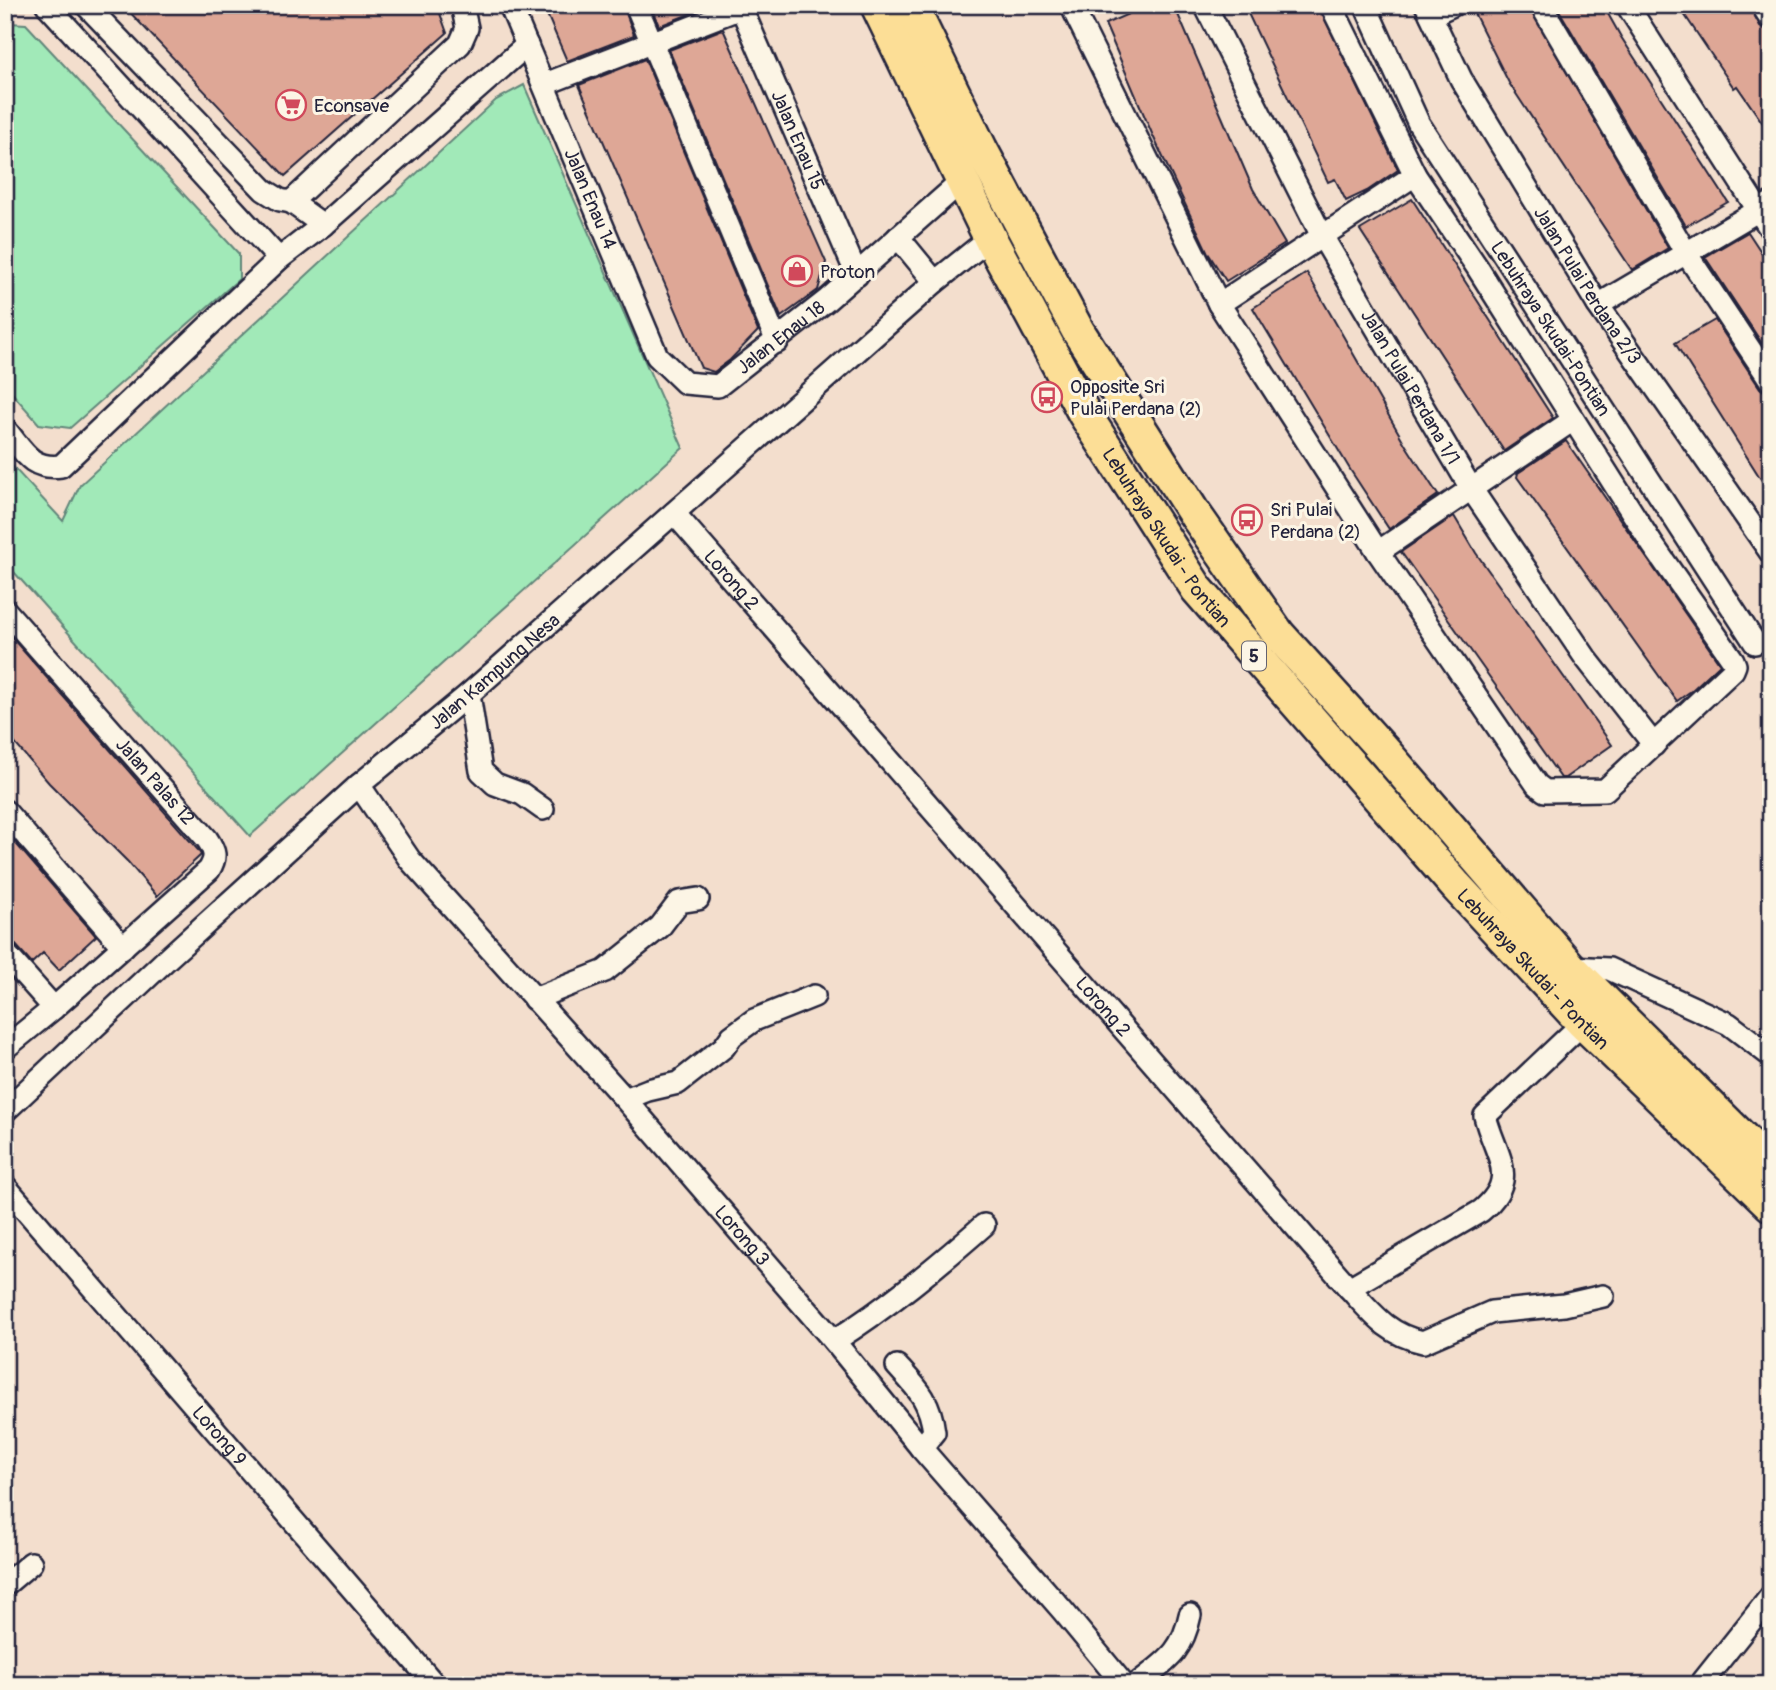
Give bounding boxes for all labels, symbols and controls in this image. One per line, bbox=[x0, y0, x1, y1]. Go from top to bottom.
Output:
street label: Jalan Enau 15 bbox=[765, 87, 830, 194]
supermarket icon: Econsave bbox=[274, 88, 308, 122]
place label: Econsave bbox=[314, 94, 390, 118]
street label: Jalan Enau 14 bbox=[558, 145, 622, 253]
street label: Jalan Pulai Perdana 2/3 bbox=[1528, 202, 1646, 369]
street label: Lebuhraya Skudai-Pontian bbox=[1485, 237, 1616, 421]
shop icon: Proton bbox=[780, 254, 814, 288]
place label: Proton bbox=[820, 260, 875, 284]
street label: Jalan Enau 18 bbox=[732, 296, 830, 380]
street label: Jalan Pulai Perdana 1/1 bbox=[1355, 305, 1465, 469]
place label: Opposite Sri Pulai Perdana (2) bbox=[1070, 375, 1202, 421]
bus stop icon: Opposite Sri Pulai Perdana (2) bbox=[1030, 380, 1064, 414]
street label: Lebuhraya Skudai - Pontian bbox=[1096, 443, 1236, 633]
place label: Sri Pulai Perdana (2) bbox=[1270, 498, 1361, 544]
bus stop icon: Sri Pulai Perdana (2) bbox=[1230, 503, 1264, 537]
street label: Lorong 2 bbox=[698, 545, 764, 615]
street label: Jalan Kampung Nesa bbox=[424, 608, 565, 735]
road number: 5 bbox=[1242, 642, 1266, 670]
street label: Jalan Palas 12 bbox=[110, 733, 200, 830]
street label: Lebuhraya Skudai - Pontian bbox=[1451, 884, 1614, 1055]
street label: Lorong 2 bbox=[1070, 972, 1136, 1042]
street label: Lorong 3 bbox=[709, 1201, 775, 1271]
street label: Lorong 9 bbox=[187, 1401, 251, 1471]

